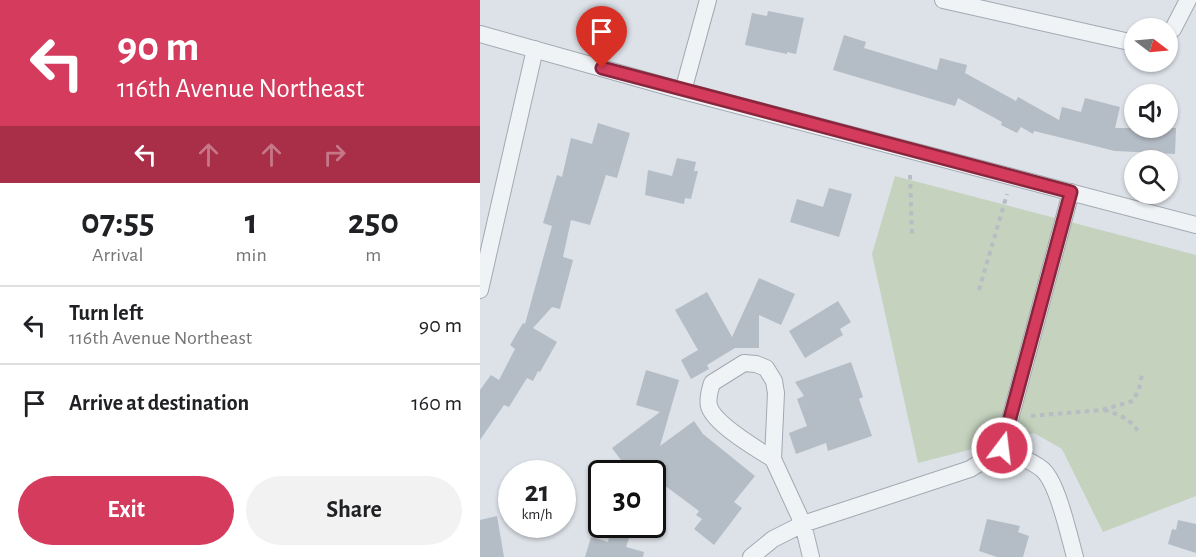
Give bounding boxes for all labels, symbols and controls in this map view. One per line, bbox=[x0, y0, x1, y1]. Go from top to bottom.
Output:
pin bbox=[576, 6, 627, 68]
icon: arrive bbox=[585, 15, 618, 48]
north arrow bbox=[1124, 18, 1178, 72]
map controls bbox=[1124, 18, 1178, 204]
icon: left bbox=[18, 24, 96, 102]
text: 90 m bbox=[117, 26, 199, 68]
text: 116th Avenue Northeast bbox=[117, 75, 364, 102]
button: sound bbox=[1124, 84, 1178, 138]
icon: left bbox=[129, 138, 162, 171]
icon: ahead bbox=[192, 138, 225, 171]
icon: ahead bbox=[255, 138, 288, 171]
icon: right bbox=[318, 138, 351, 171]
button: search bbox=[1124, 150, 1178, 204]
text: 07:55 bbox=[81, 204, 155, 240]
text: 1 bbox=[245, 204, 258, 240]
text: 250 bbox=[348, 204, 399, 240]
text: Arrival bbox=[92, 245, 144, 265]
text: min bbox=[236, 245, 267, 265]
text: m bbox=[365, 245, 381, 265]
text: Turn left bbox=[69, 302, 143, 324]
icon: left bbox=[18, 309, 51, 342]
text: 90 m bbox=[419, 314, 462, 336]
text: 116th Avenue Northeast bbox=[69, 328, 252, 348]
icon: arrive bbox=[18, 387, 51, 420]
text: Arrive at destination bbox=[69, 392, 249, 414]
text: 160 m bbox=[411, 392, 462, 414]
position arrow bbox=[970, 416, 1034, 480]
speed limit sign: 30 bbox=[588, 460, 666, 538]
button: Exit bbox=[18, 476, 234, 545]
button: Share bbox=[246, 476, 462, 545]
text: 21 bbox=[525, 477, 549, 507]
text: km/h bbox=[522, 507, 552, 522]

